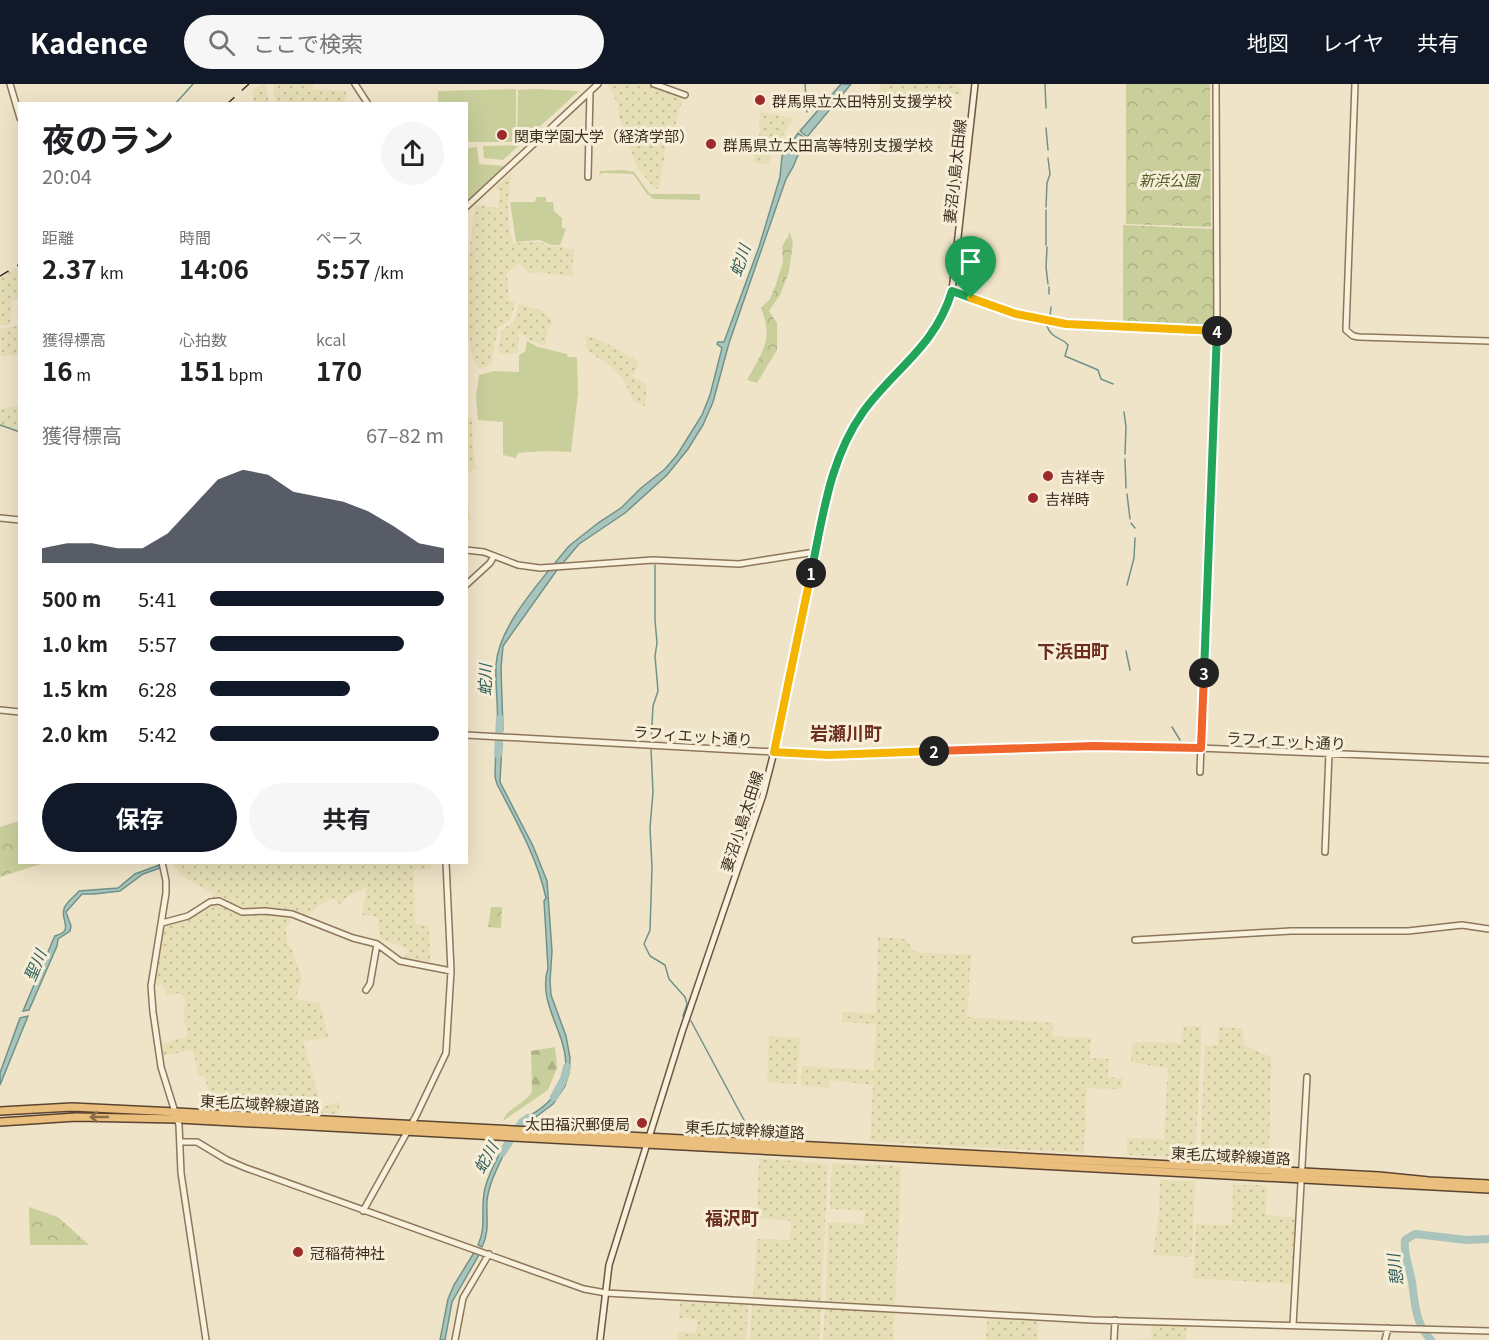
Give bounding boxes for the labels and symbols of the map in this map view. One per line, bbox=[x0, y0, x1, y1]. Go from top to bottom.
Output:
place label: 群馬県立太田特別支援学校 bbox=[772, 90, 952, 111]
marker: 群馬県立太田特別支援学校 bbox=[753, 93, 767, 107]
street label: 妻沼小島太田線 bbox=[938, 118, 970, 224]
place label: 関東学園大学（経済学部） bbox=[514, 125, 694, 146]
marker: 関東学園大学（経済学部） bbox=[495, 128, 509, 142]
place label: 群馬県立太田高等特別支援学校 bbox=[723, 134, 933, 155]
marker: 群馬県立太田高等特別支援学校 bbox=[704, 137, 718, 151]
park label: 新浜公園 bbox=[1139, 169, 1201, 190]
pin bbox=[945, 236, 996, 298]
water label: 蛇川 bbox=[722, 239, 756, 279]
pin: 4 bbox=[1202, 316, 1232, 346]
place label: 吉祥寺 bbox=[1060, 466, 1105, 487]
marker: 吉祥寺 bbox=[1041, 469, 1055, 483]
place label: 吉祥時 bbox=[1045, 488, 1090, 509]
marker: 吉祥時 bbox=[1026, 491, 1040, 505]
pin: 1 bbox=[796, 558, 826, 588]
district label: 下浜田町 bbox=[1037, 637, 1109, 663]
pin: 3 bbox=[1189, 658, 1219, 688]
water label: 蛇川 bbox=[472, 662, 496, 696]
district label: 岩瀬川町 bbox=[810, 719, 882, 745]
street label: ラフィエット通り bbox=[633, 720, 753, 750]
street label: ラフィエット通り bbox=[1226, 726, 1346, 754]
pin: 2 bbox=[919, 736, 949, 766]
street label: 妻沼小島太田線 bbox=[715, 768, 767, 874]
water label: 聖川 bbox=[17, 944, 52, 984]
street label: 東毛広域幹線道路 bbox=[200, 1089, 320, 1117]
one-way arrow bbox=[89, 1111, 109, 1123]
place label: 太田福沢郵便局 bbox=[525, 1113, 630, 1134]
street label: 東毛広域幹線道路 bbox=[685, 1115, 805, 1143]
marker: 太田福沢郵便局 bbox=[635, 1116, 649, 1130]
water label: 蛇川 bbox=[467, 1135, 504, 1177]
street label: 東毛広域幹線道路 bbox=[1171, 1141, 1291, 1169]
district label: 福沢町 bbox=[705, 1204, 759, 1230]
place label: 冠稲荷神社 bbox=[310, 1242, 385, 1263]
marker: 冠稲荷神社 bbox=[291, 1245, 305, 1259]
water label: 憩川 bbox=[1380, 1251, 1408, 1287]

